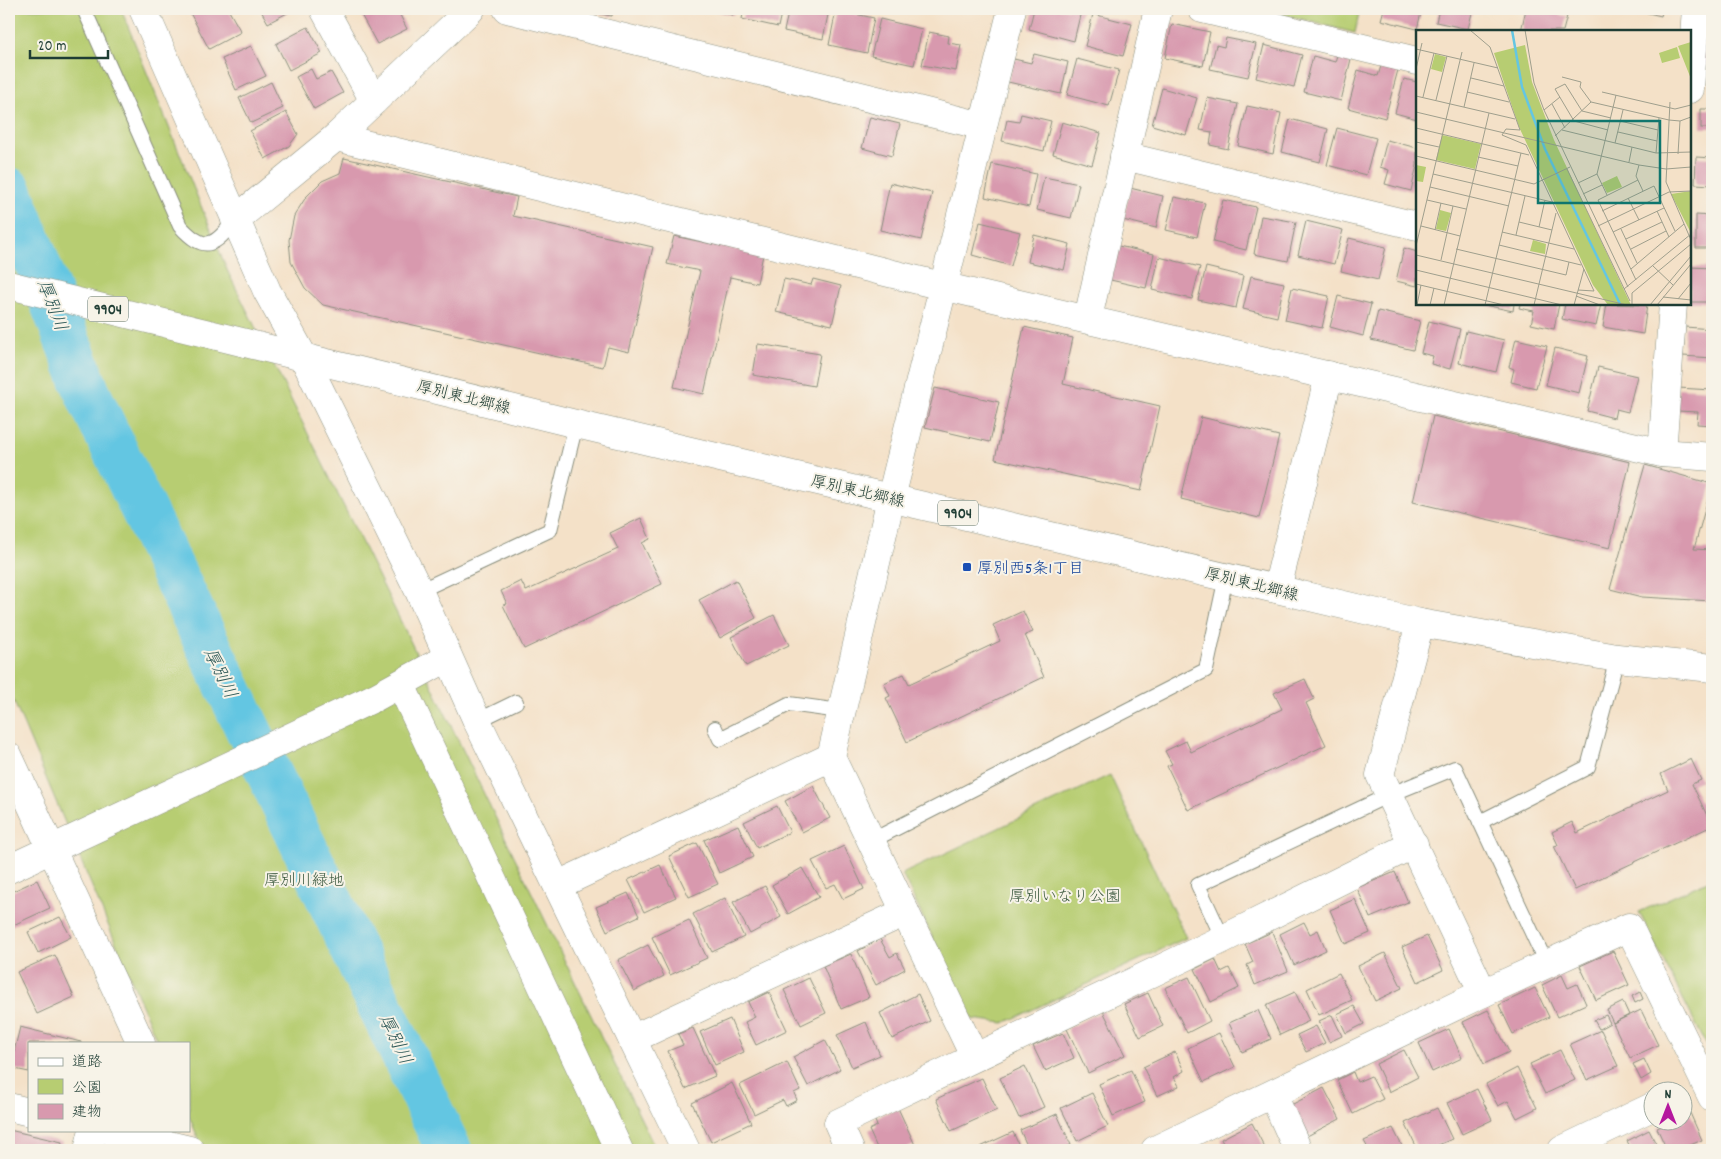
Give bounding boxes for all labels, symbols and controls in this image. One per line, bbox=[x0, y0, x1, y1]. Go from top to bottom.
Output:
scale bar bbox=[30, 28, 108, 60]
inset map bbox=[1416, 30, 1691, 305]
text: 20 m bbox=[38, 36, 66, 58]
water label: 厚別川 bbox=[29, 276, 72, 336]
road number: 9904 bbox=[88, 296, 128, 322]
street label: 厚別東北郷線 bbox=[414, 376, 513, 421]
street label: 厚別東北郷線 bbox=[808, 470, 907, 514]
road number: 9904 bbox=[938, 500, 978, 526]
place label: 厚別西5条1丁目 bbox=[977, 558, 1084, 581]
marker: 厚別西5条1丁目 bbox=[961, 561, 973, 573]
street label: 厚別東北郷線 bbox=[1202, 563, 1301, 608]
water label: 厚別川 bbox=[196, 644, 242, 704]
park label: 厚別川緑地 bbox=[264, 870, 344, 893]
park label: 厚別いなり公園 bbox=[1009, 886, 1121, 909]
water label: 厚別川 bbox=[371, 1010, 417, 1070]
legend bbox=[28, 1042, 190, 1132]
text: 道路 bbox=[72, 1052, 102, 1074]
text: 公園 bbox=[72, 1078, 102, 1100]
north arrow bbox=[1644, 1082, 1694, 1132]
text: N bbox=[1665, 1085, 1672, 1105]
text: 建物 bbox=[72, 1102, 102, 1124]

